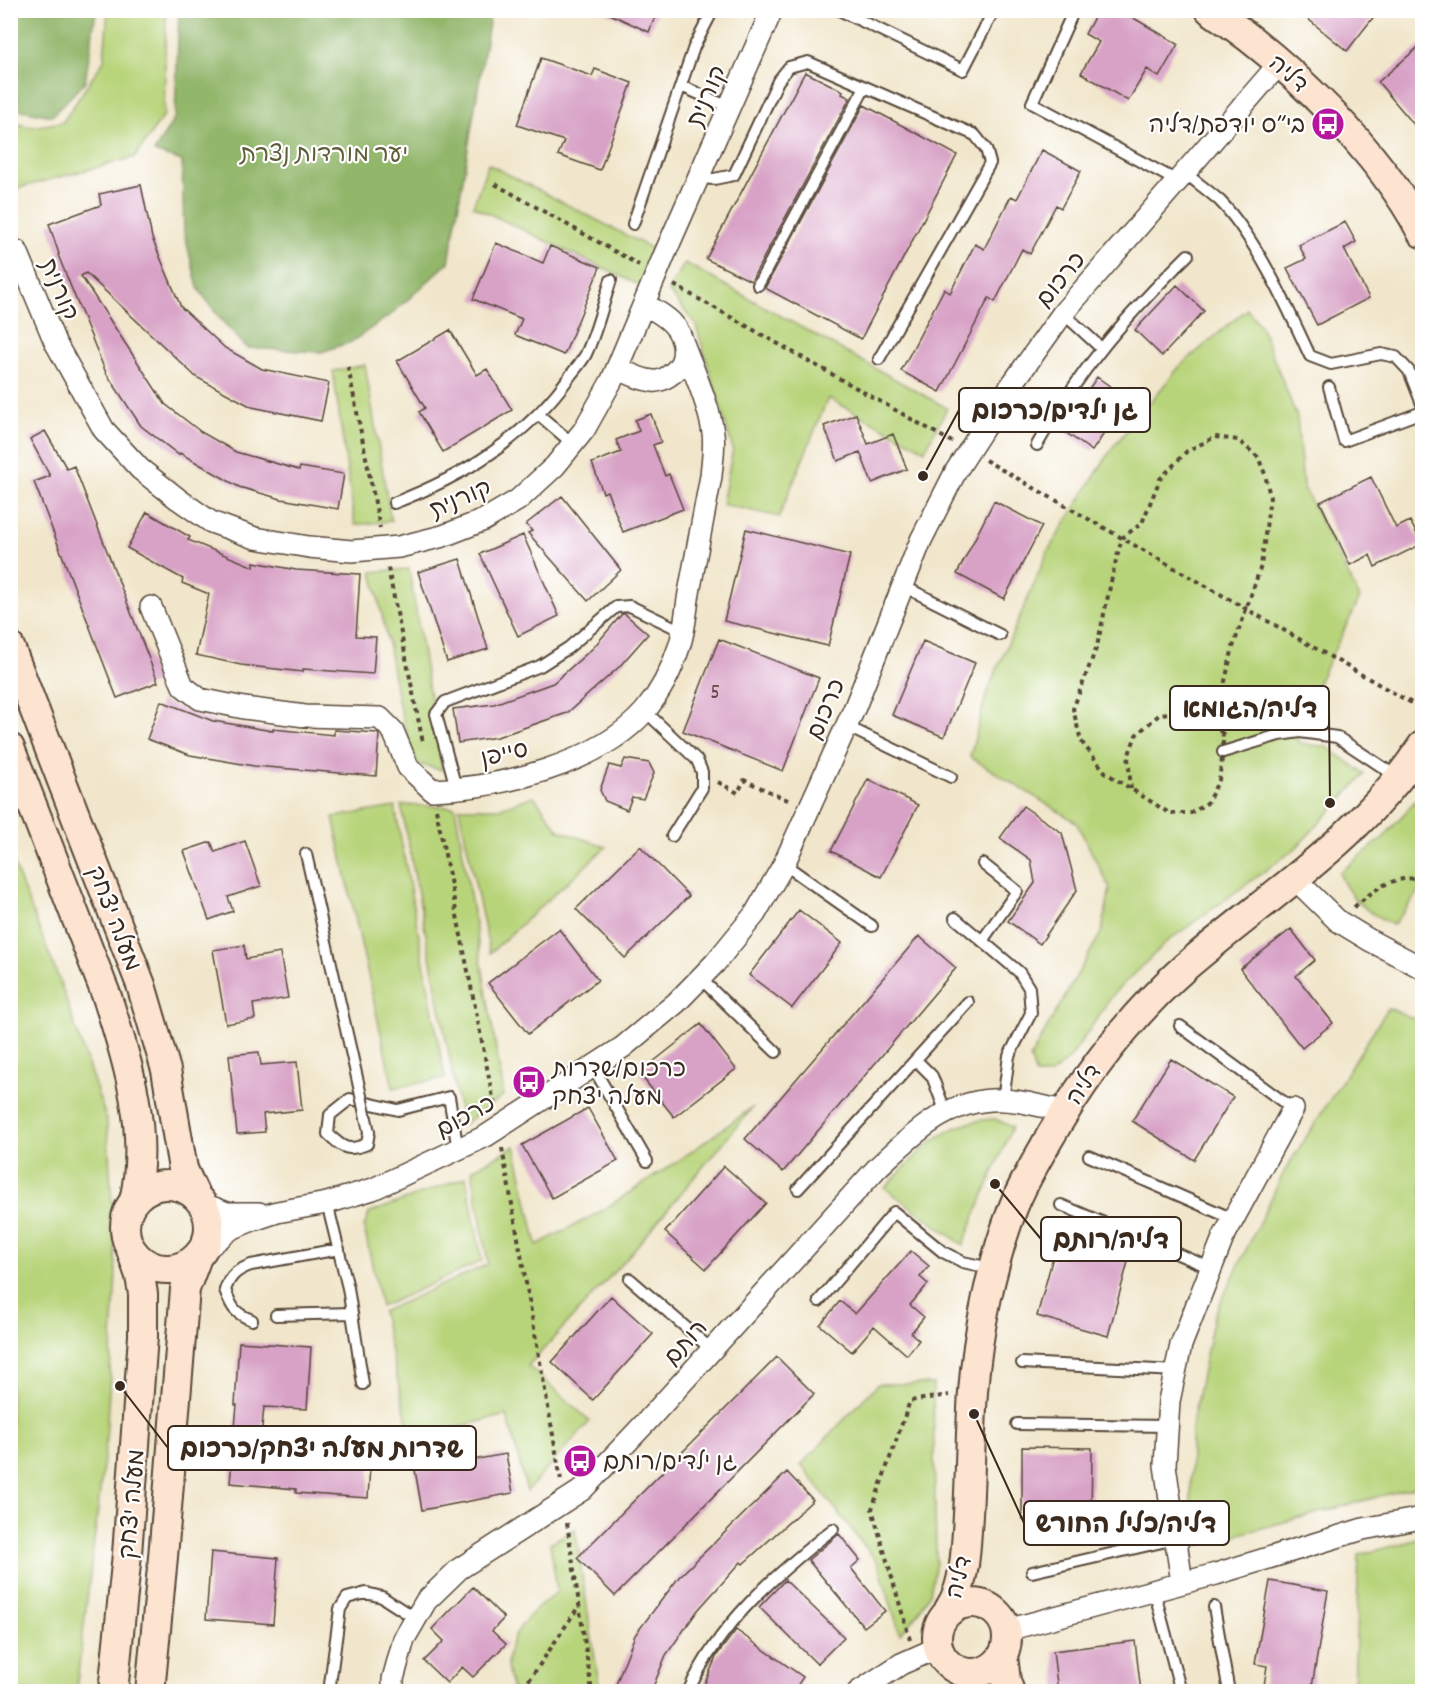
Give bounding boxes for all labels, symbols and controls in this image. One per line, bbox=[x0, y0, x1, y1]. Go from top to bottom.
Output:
street label: דליה bbox=[1260, 48, 1314, 102]
street label: קורנית bbox=[680, 61, 737, 134]
bus stop icon: בי״ס יודפת/דליה bbox=[1310, 106, 1346, 142]
place label: בי״ס יודפת/דליה bbox=[1149, 110, 1305, 144]
park label: יער מורדות נצרת bbox=[238, 139, 408, 173]
street label: כרכום bbox=[1029, 246, 1096, 316]
street label: קורנית bbox=[29, 254, 86, 327]
callout: גן ילדים/כרכום bbox=[959, 388, 1150, 432]
text: גן ילדים/כרכום bbox=[972, 395, 1138, 432]
street label: קורנית bbox=[425, 472, 498, 529]
street label: כרכום bbox=[800, 674, 856, 746]
house number: 5 bbox=[710, 679, 720, 709]
callout: דליה/הגומא bbox=[1170, 686, 1329, 730]
text: דליה/הגומא bbox=[1183, 693, 1318, 730]
street label: סייפן bbox=[477, 734, 532, 778]
street label: מעלה יצחק bbox=[77, 861, 148, 977]
place label: כרכום/שדרות מעלה יצחק bbox=[550, 1054, 686, 1116]
street label: דליה bbox=[1059, 1058, 1112, 1113]
bus stop icon: כרכום/שדרות מעלה יצחק bbox=[511, 1064, 547, 1100]
street label: כרכום bbox=[430, 1088, 502, 1149]
callout: דליה/רותם bbox=[1041, 1217, 1181, 1261]
text: דליה/רותם bbox=[1053, 1224, 1169, 1261]
street label: רותם bbox=[657, 1313, 717, 1375]
callout: שדרות מעלה יצחק/כרכום bbox=[168, 1426, 476, 1470]
text: שדרות מעלה יצחק/כרכום bbox=[180, 1433, 464, 1470]
bus stop icon: גן ילדים/רותם bbox=[562, 1443, 598, 1479]
place label: גן ילדים/רותם bbox=[603, 1447, 737, 1481]
street label: מעלה יצחק bbox=[112, 1448, 156, 1561]
callout: דליה/כליל החורש bbox=[1024, 1501, 1229, 1545]
text: דליה/כליל החורש bbox=[1035, 1508, 1217, 1545]
street label: דליה bbox=[939, 1553, 983, 1603]

